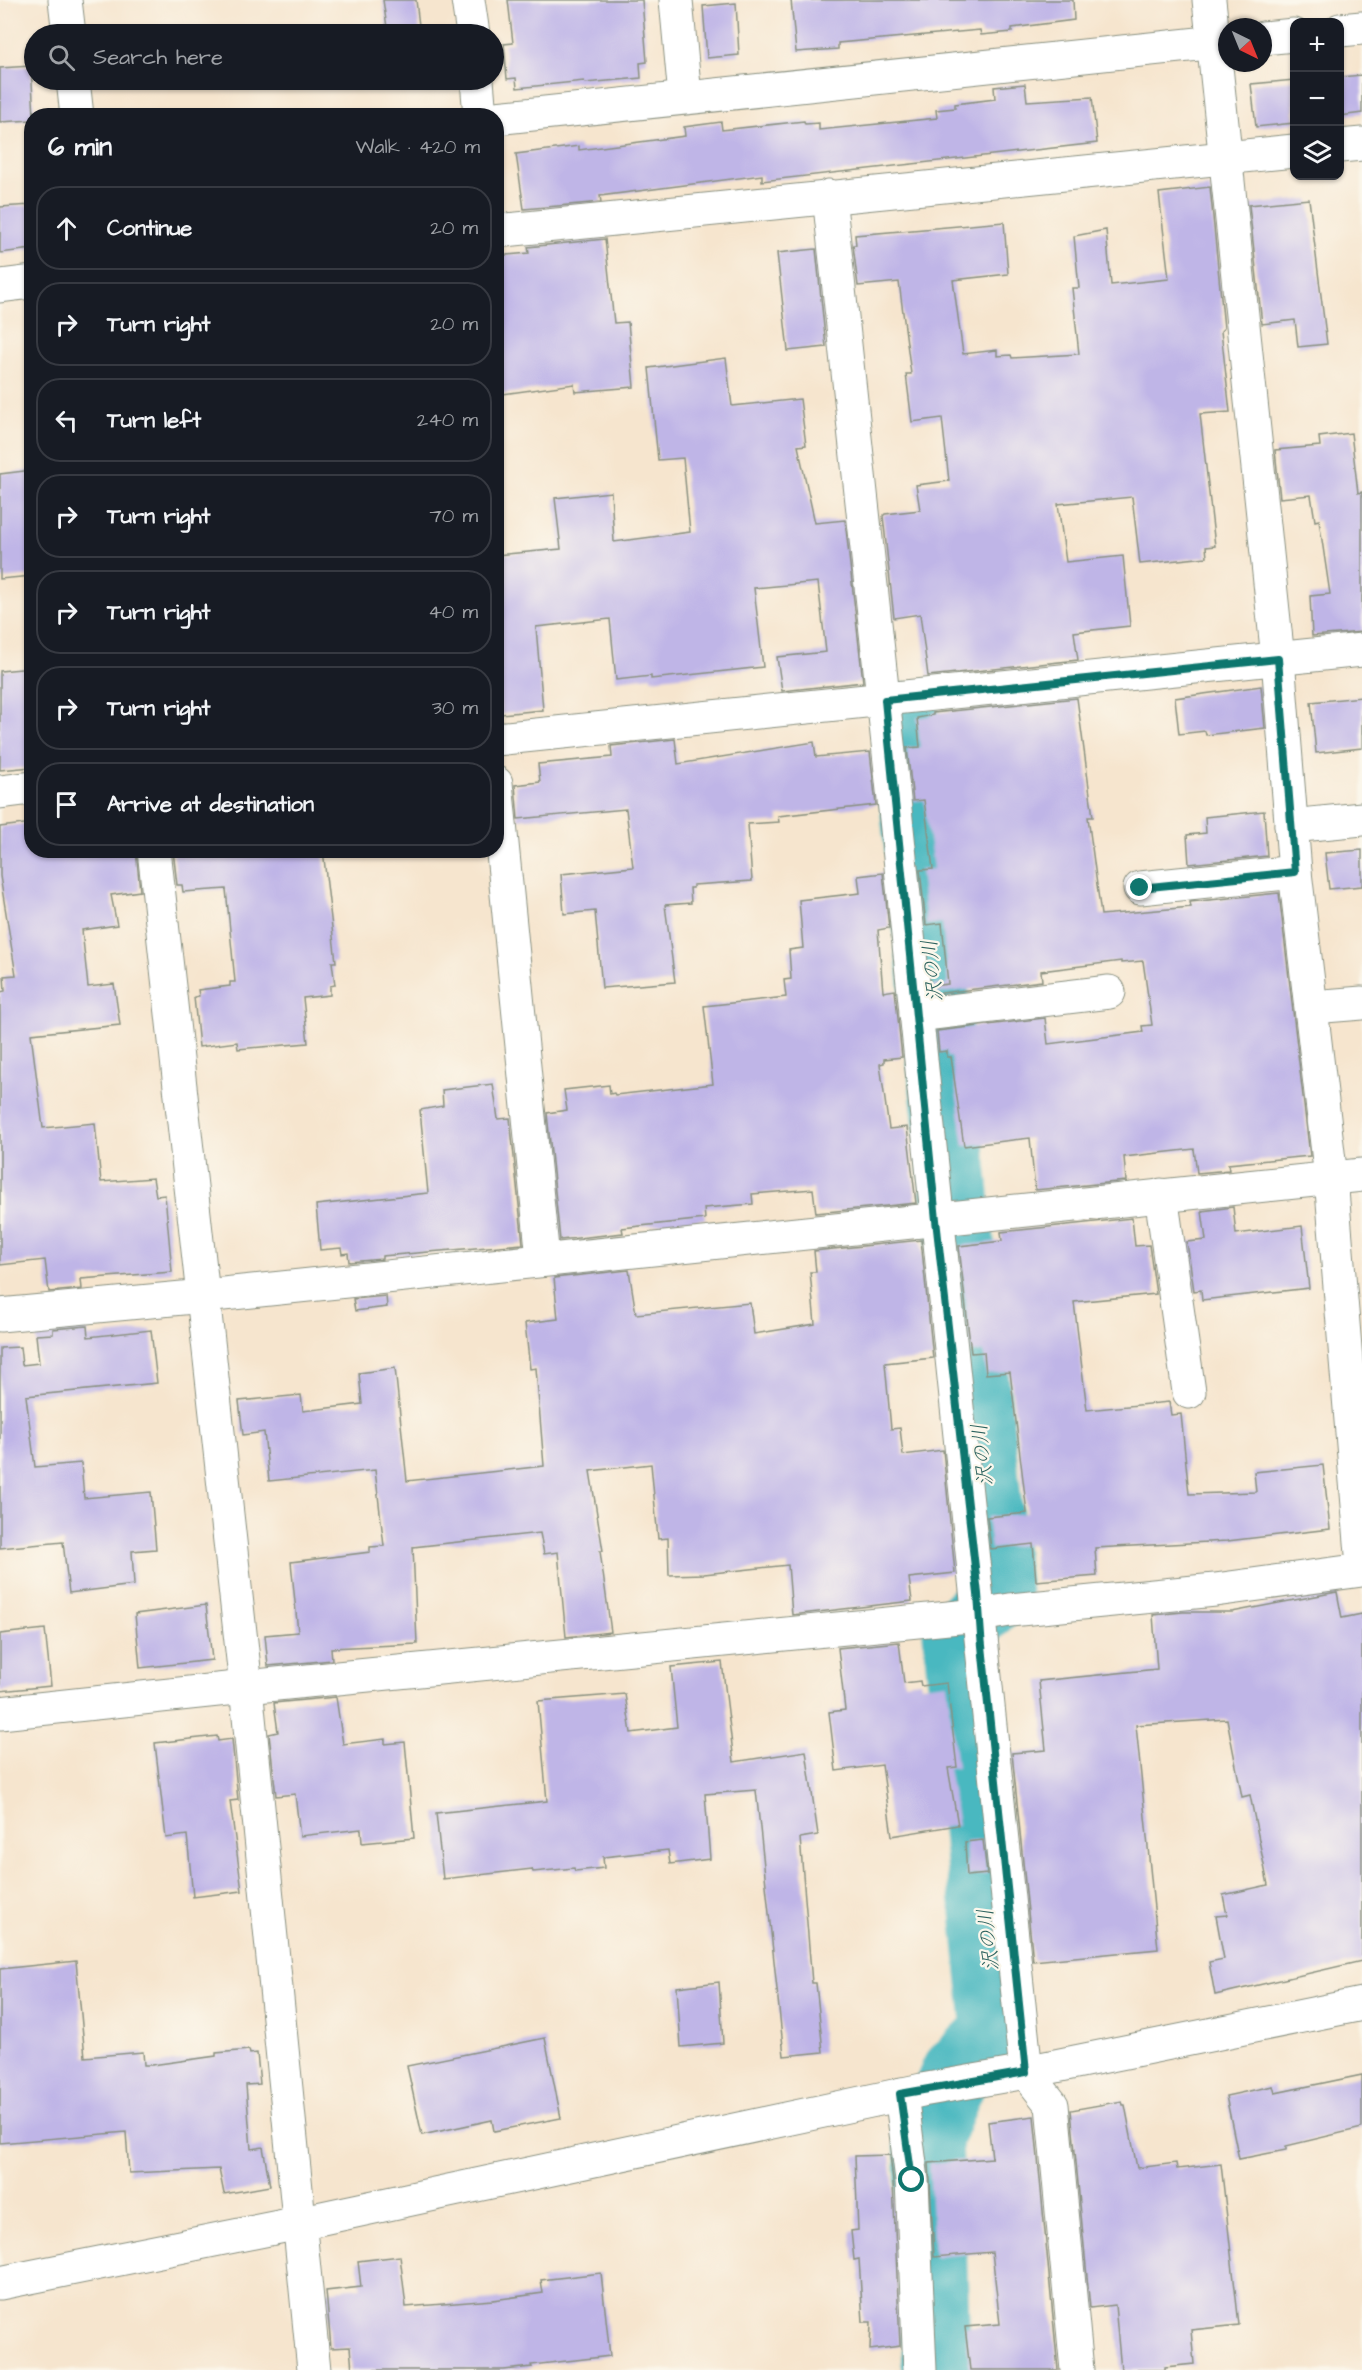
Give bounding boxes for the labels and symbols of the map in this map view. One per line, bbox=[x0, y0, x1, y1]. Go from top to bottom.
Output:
north arrow bbox=[1218, 18, 1272, 72]
route end bbox=[1126, 874, 1152, 900]
water label: 沢の川 bbox=[915, 938, 950, 1004]
water label: 沢の川 bbox=[965, 1422, 1000, 1488]
water label: 沢の川 bbox=[971, 1907, 1006, 1973]
route start bbox=[898, 2166, 924, 2192]

